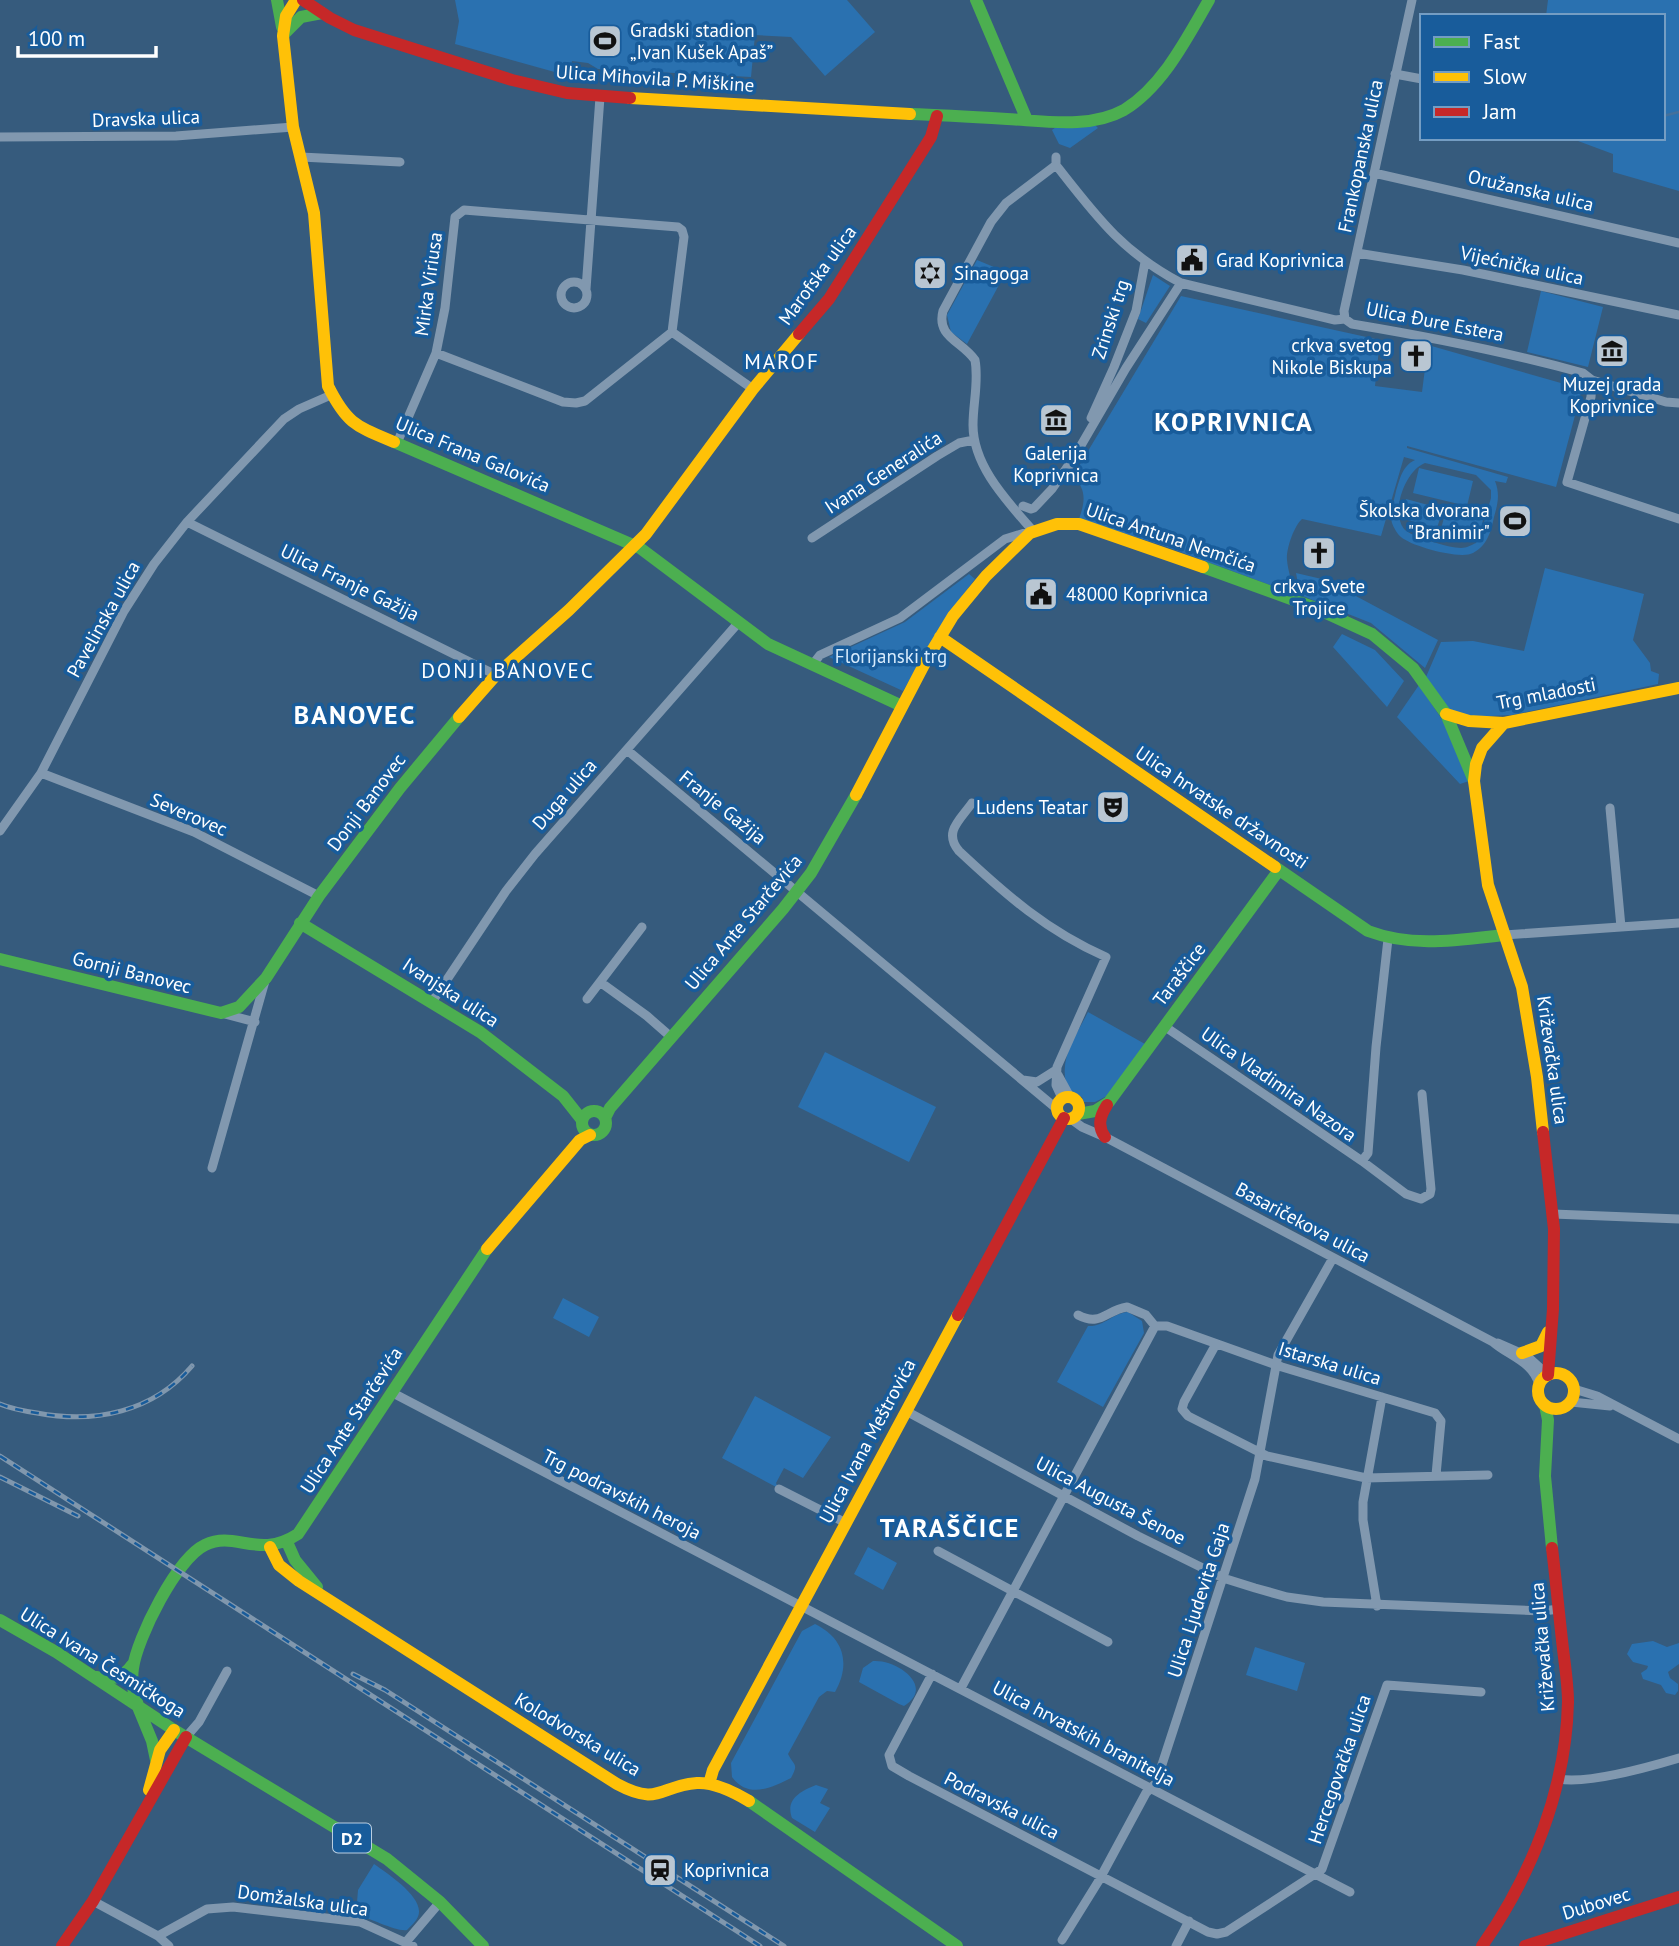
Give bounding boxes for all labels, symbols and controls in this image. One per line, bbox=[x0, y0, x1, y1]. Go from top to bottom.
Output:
scale bar bbox=[18, 14, 156, 58]
legend bbox=[1420, 14, 1665, 140]
place label: Gradski stadion „Ivan Kušek Apaš” bbox=[630, 18, 773, 64]
sports icon: Gradski stadion „Ivan Kušek Apaš” bbox=[586, 22, 624, 60]
text: 100 m bbox=[28, 25, 85, 52]
text: Fast bbox=[1483, 28, 1520, 55]
street label: Ulica Mihovila P. Miškine bbox=[555, 59, 755, 97]
text: Slow bbox=[1483, 63, 1527, 90]
street label: Frankopanska ulica bbox=[1332, 77, 1388, 235]
text: Jam bbox=[1482, 98, 1517, 125]
street label: Dravska ulica bbox=[92, 104, 200, 132]
street label: Oružanska ulica bbox=[1466, 164, 1596, 216]
street label: Marofska ulica bbox=[773, 220, 861, 330]
street label: Mirka Viriusa bbox=[409, 230, 447, 338]
street label: Vijećnička ulica bbox=[1457, 240, 1586, 290]
public building icon: Grad Koprivnica bbox=[1173, 241, 1211, 279]
place label: Grad Koprivnica bbox=[1216, 248, 1344, 272]
synagogue icon: Sinagoga bbox=[911, 254, 949, 292]
place label: Sinagoga bbox=[954, 261, 1029, 285]
street label: Zrinski trg bbox=[1086, 276, 1134, 362]
street label: Ulica Đure Estera bbox=[1364, 296, 1506, 346]
museum icon: Muzej grada Koprivnice bbox=[1593, 332, 1631, 370]
place label: crkva svetog Nikole Biskupa bbox=[1272, 333, 1392, 379]
church icon: crkva svetog Nikole Biskupa bbox=[1397, 337, 1435, 375]
district label: MAROF bbox=[744, 348, 820, 375]
place label: Muzej grada Koprivnice bbox=[1563, 372, 1662, 418]
museum icon: Galerija Koprivnica bbox=[1037, 401, 1075, 439]
district label: KOPRIVNICA bbox=[1154, 405, 1314, 438]
street label: Ulica Frana Galovića bbox=[392, 411, 554, 497]
street label: Ivana Generalića bbox=[820, 425, 946, 519]
place label: Galerija Koprivnica bbox=[1013, 441, 1099, 487]
street label: Ulica Antuna Nemčića bbox=[1083, 497, 1259, 577]
place label: Školska dvorana "Branimir" bbox=[1359, 498, 1490, 544]
sports icon: Školska dvorana "Branimir" bbox=[1496, 502, 1534, 540]
church icon: crkva Svete Trojice bbox=[1300, 534, 1338, 572]
street label: Ulica Franje Gažija bbox=[277, 538, 423, 626]
street label: Pavelinska ulica bbox=[61, 557, 145, 681]
place label: crkva Svete Trojice bbox=[1273, 574, 1365, 620]
public building icon: 48000 Koprivnica bbox=[1022, 575, 1060, 613]
place label: 48000 Koprivnica bbox=[1066, 582, 1208, 606]
park label: Florijanski trg bbox=[835, 644, 947, 668]
district label: DONJI BANOVEC bbox=[421, 657, 595, 684]
street label: Trg mladosti bbox=[1494, 672, 1598, 714]
district label: BANOVEC bbox=[294, 698, 416, 731]
street label: Ulica hrvatske državnosti bbox=[1131, 740, 1313, 874]
street label: Donji Banovec bbox=[321, 748, 411, 856]
street label: Duga ulica bbox=[527, 754, 601, 834]
street label: Franje Gažija bbox=[675, 765, 771, 849]
street label: Severovec bbox=[147, 787, 231, 841]
theatre icon: Ludens Teatar bbox=[1094, 788, 1132, 826]
place label: Ludens Teatar bbox=[976, 795, 1089, 819]
street label: Ulica Ante Starčevića bbox=[679, 849, 807, 995]
street label: Taraščice bbox=[1147, 938, 1211, 1010]
street label: Gornji Banovec bbox=[70, 946, 194, 998]
street label: Ivanjska ulica bbox=[398, 952, 504, 1032]
street label: Križevačka ulica bbox=[1532, 994, 1574, 1126]
street label: Ulica Vladimira Nazora bbox=[1197, 1021, 1361, 1147]
street label: Basaričekova ulica bbox=[1232, 1177, 1374, 1267]
street label: Istarska ulica bbox=[1276, 1336, 1384, 1390]
street label: Ulica Ante Starčevića bbox=[295, 1342, 407, 1498]
street label: Ulica Ivana Meštrovića bbox=[813, 1355, 921, 1527]
street label: Trg podravskih heroja bbox=[539, 1444, 705, 1544]
street label: Ulica Augusta Šenoe bbox=[1032, 1450, 1190, 1550]
district label: TARAŠČICE bbox=[880, 1511, 1020, 1544]
street label: Ulica Ljudevita Gaja bbox=[1162, 1520, 1234, 1680]
street label: Križevačka ulica bbox=[1524, 1581, 1560, 1713]
street label: Ulica Ivana Česmičkoga bbox=[16, 1601, 190, 1723]
street label: Ulica hrvatskih branitelja bbox=[989, 1675, 1179, 1791]
street label: Kolodvorska ulica bbox=[511, 1687, 645, 1781]
street label: Hercegovačka ulica bbox=[1302, 1691, 1376, 1847]
street label: Podravska ulica bbox=[940, 1766, 1064, 1844]
road number: D2 bbox=[333, 1824, 371, 1852]
station icon: Koprivnica bbox=[641, 1851, 679, 1889]
place label: Koprivnica bbox=[684, 1858, 769, 1882]
street label: Domžalska ulica bbox=[236, 1879, 370, 1921]
street label: Dubovec bbox=[1559, 1881, 1633, 1925]

